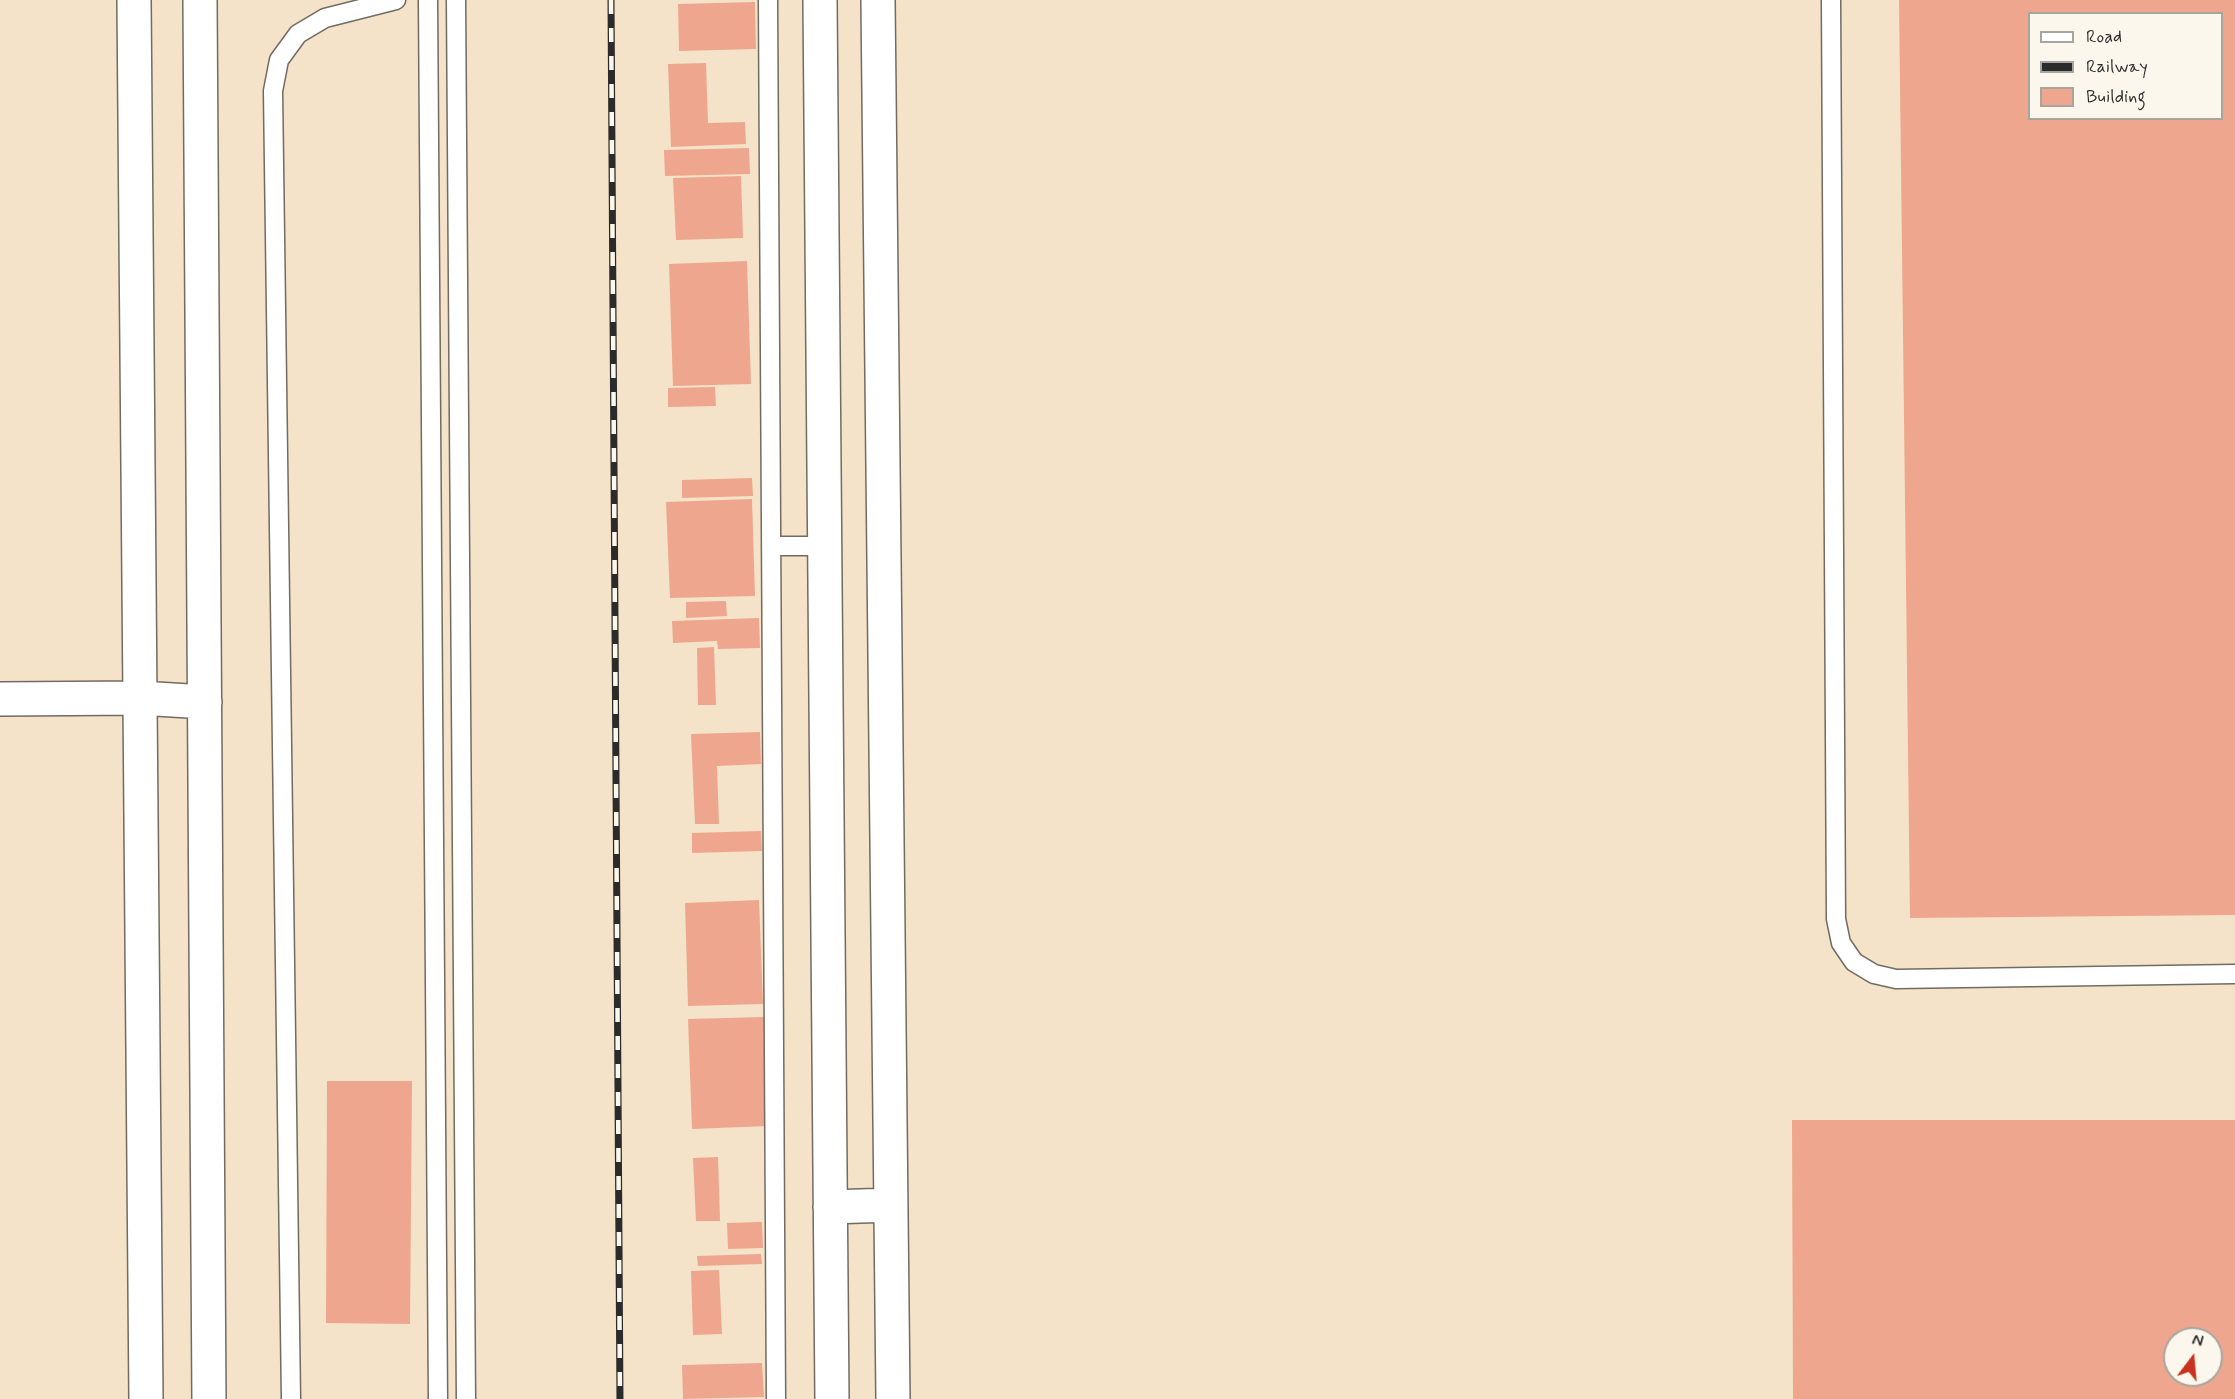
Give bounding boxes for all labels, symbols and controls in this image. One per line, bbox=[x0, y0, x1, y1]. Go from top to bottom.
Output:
legend bbox=[2028, 12, 2223, 120]
text: Road bbox=[2086, 25, 2122, 49]
text: Railway bbox=[2086, 55, 2148, 79]
text: Building bbox=[2086, 85, 2146, 109]
north arrow bbox=[2163, 1327, 2223, 1387]
text: N bbox=[2190, 1330, 2206, 1353]

